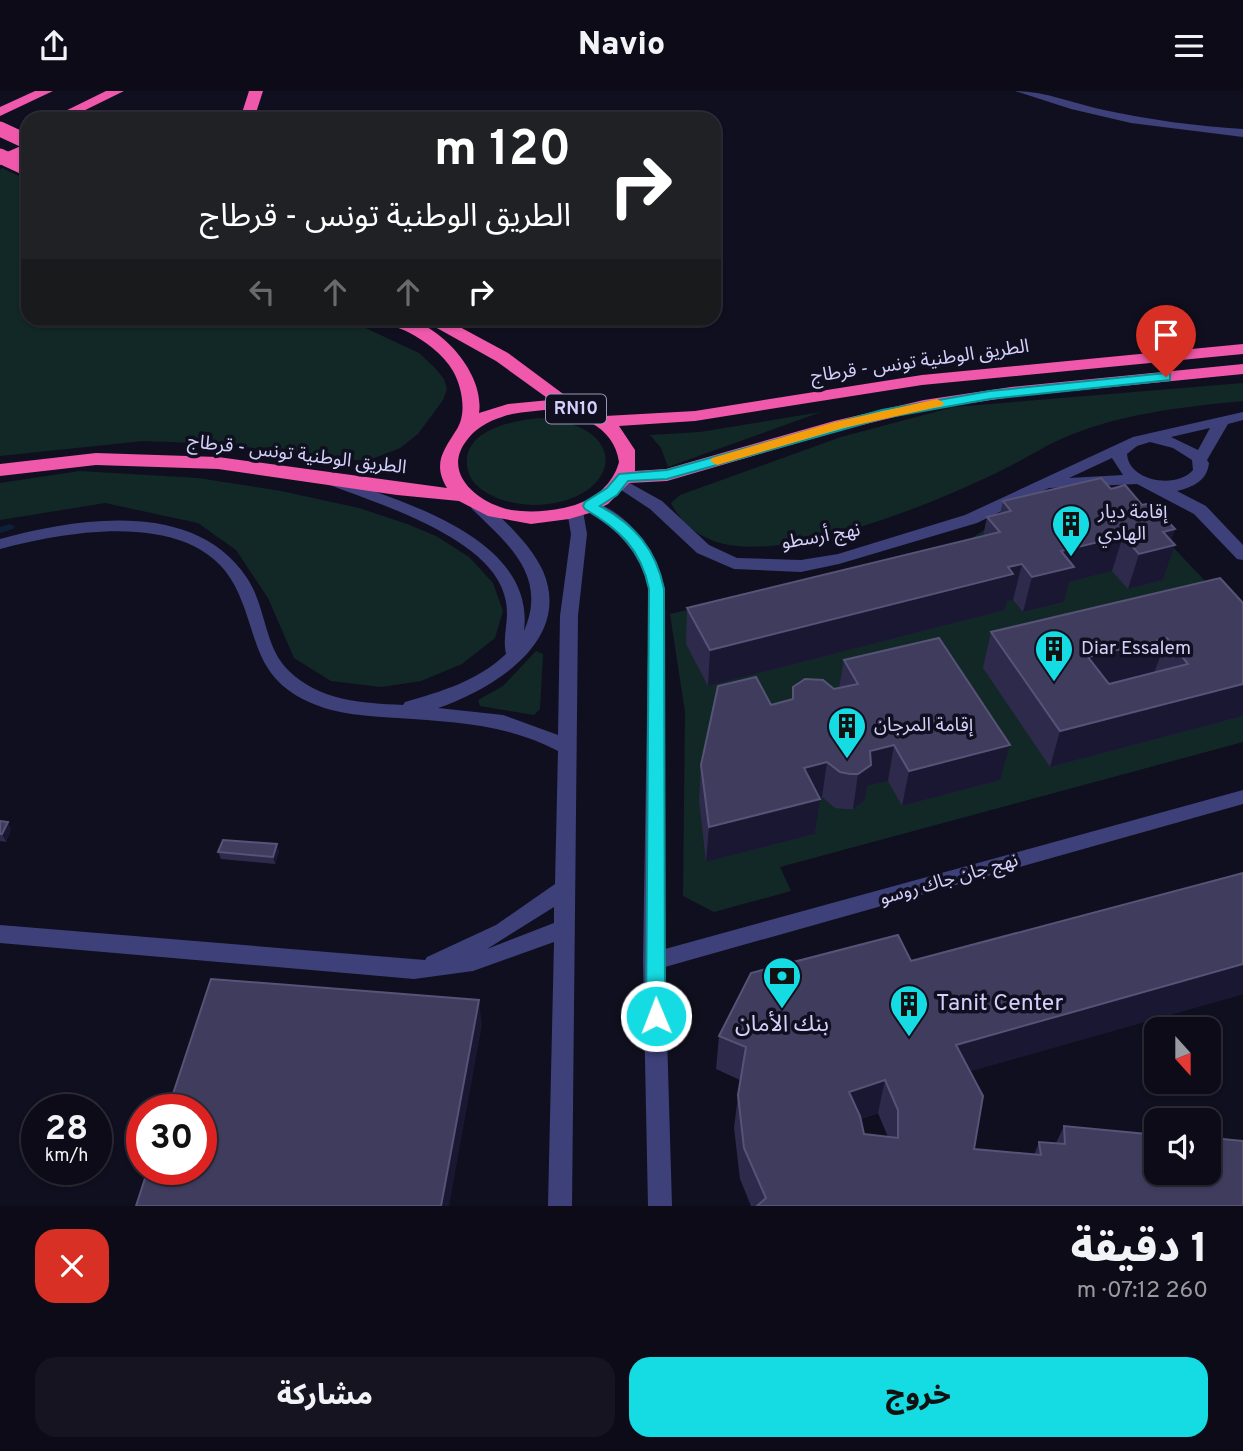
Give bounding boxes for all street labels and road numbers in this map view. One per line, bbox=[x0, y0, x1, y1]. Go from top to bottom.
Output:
street label: الطريق الوطنية تونس - قرطاج bbox=[809, 335, 1031, 389]
road number: RN10 bbox=[546, 395, 606, 423]
street label: الطريق الوطنية تونس - قرطاج bbox=[186, 430, 408, 480]
street label: نهج أرسطو bbox=[780, 518, 863, 557]
street label: نهج جان جاك روسو bbox=[877, 849, 1021, 912]

